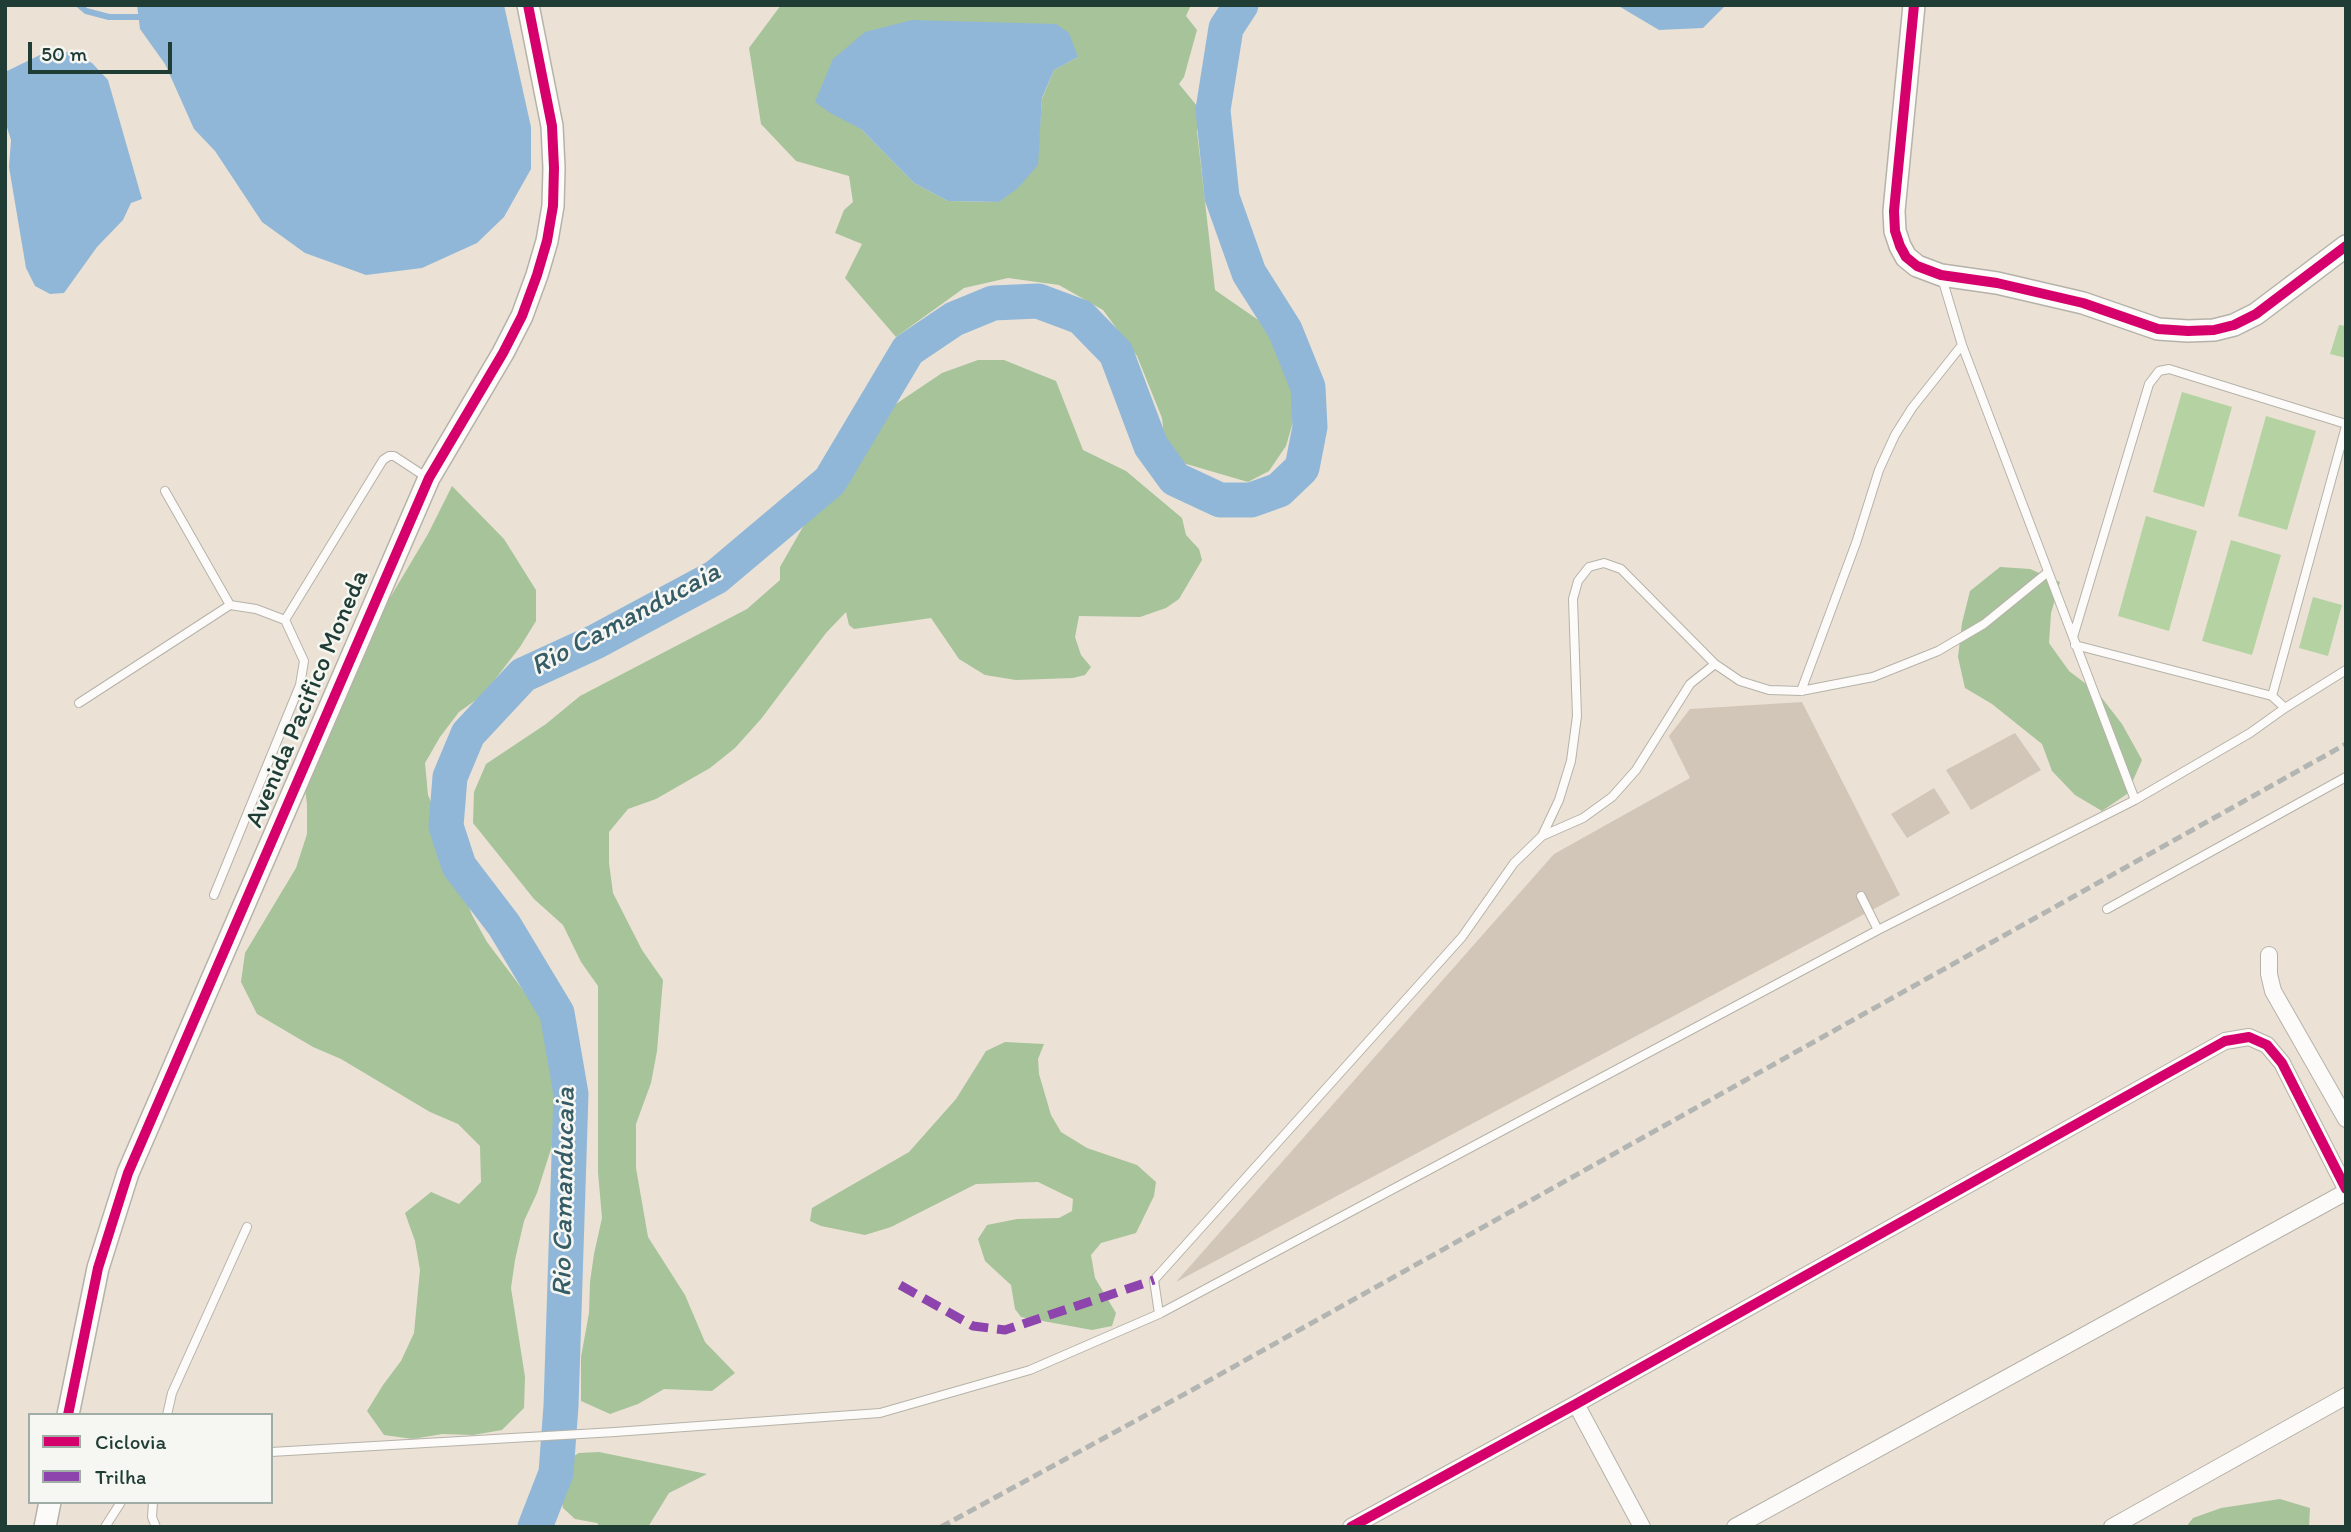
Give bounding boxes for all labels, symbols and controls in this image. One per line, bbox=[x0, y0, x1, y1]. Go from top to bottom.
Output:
scale bar bbox=[32, 28, 175, 72]
text: 50 m bbox=[41, 41, 87, 66]
water label: Rio Camanducaia bbox=[526, 556, 726, 684]
street label: Avenida Pacifico Moneda bbox=[240, 566, 376, 832]
water label: Rio Camanducaia bbox=[546, 1087, 584, 1297]
legend bbox=[28, 1413, 273, 1504]
text: Ciclovia bbox=[95, 1429, 166, 1454]
text: Trilha bbox=[95, 1464, 146, 1489]

